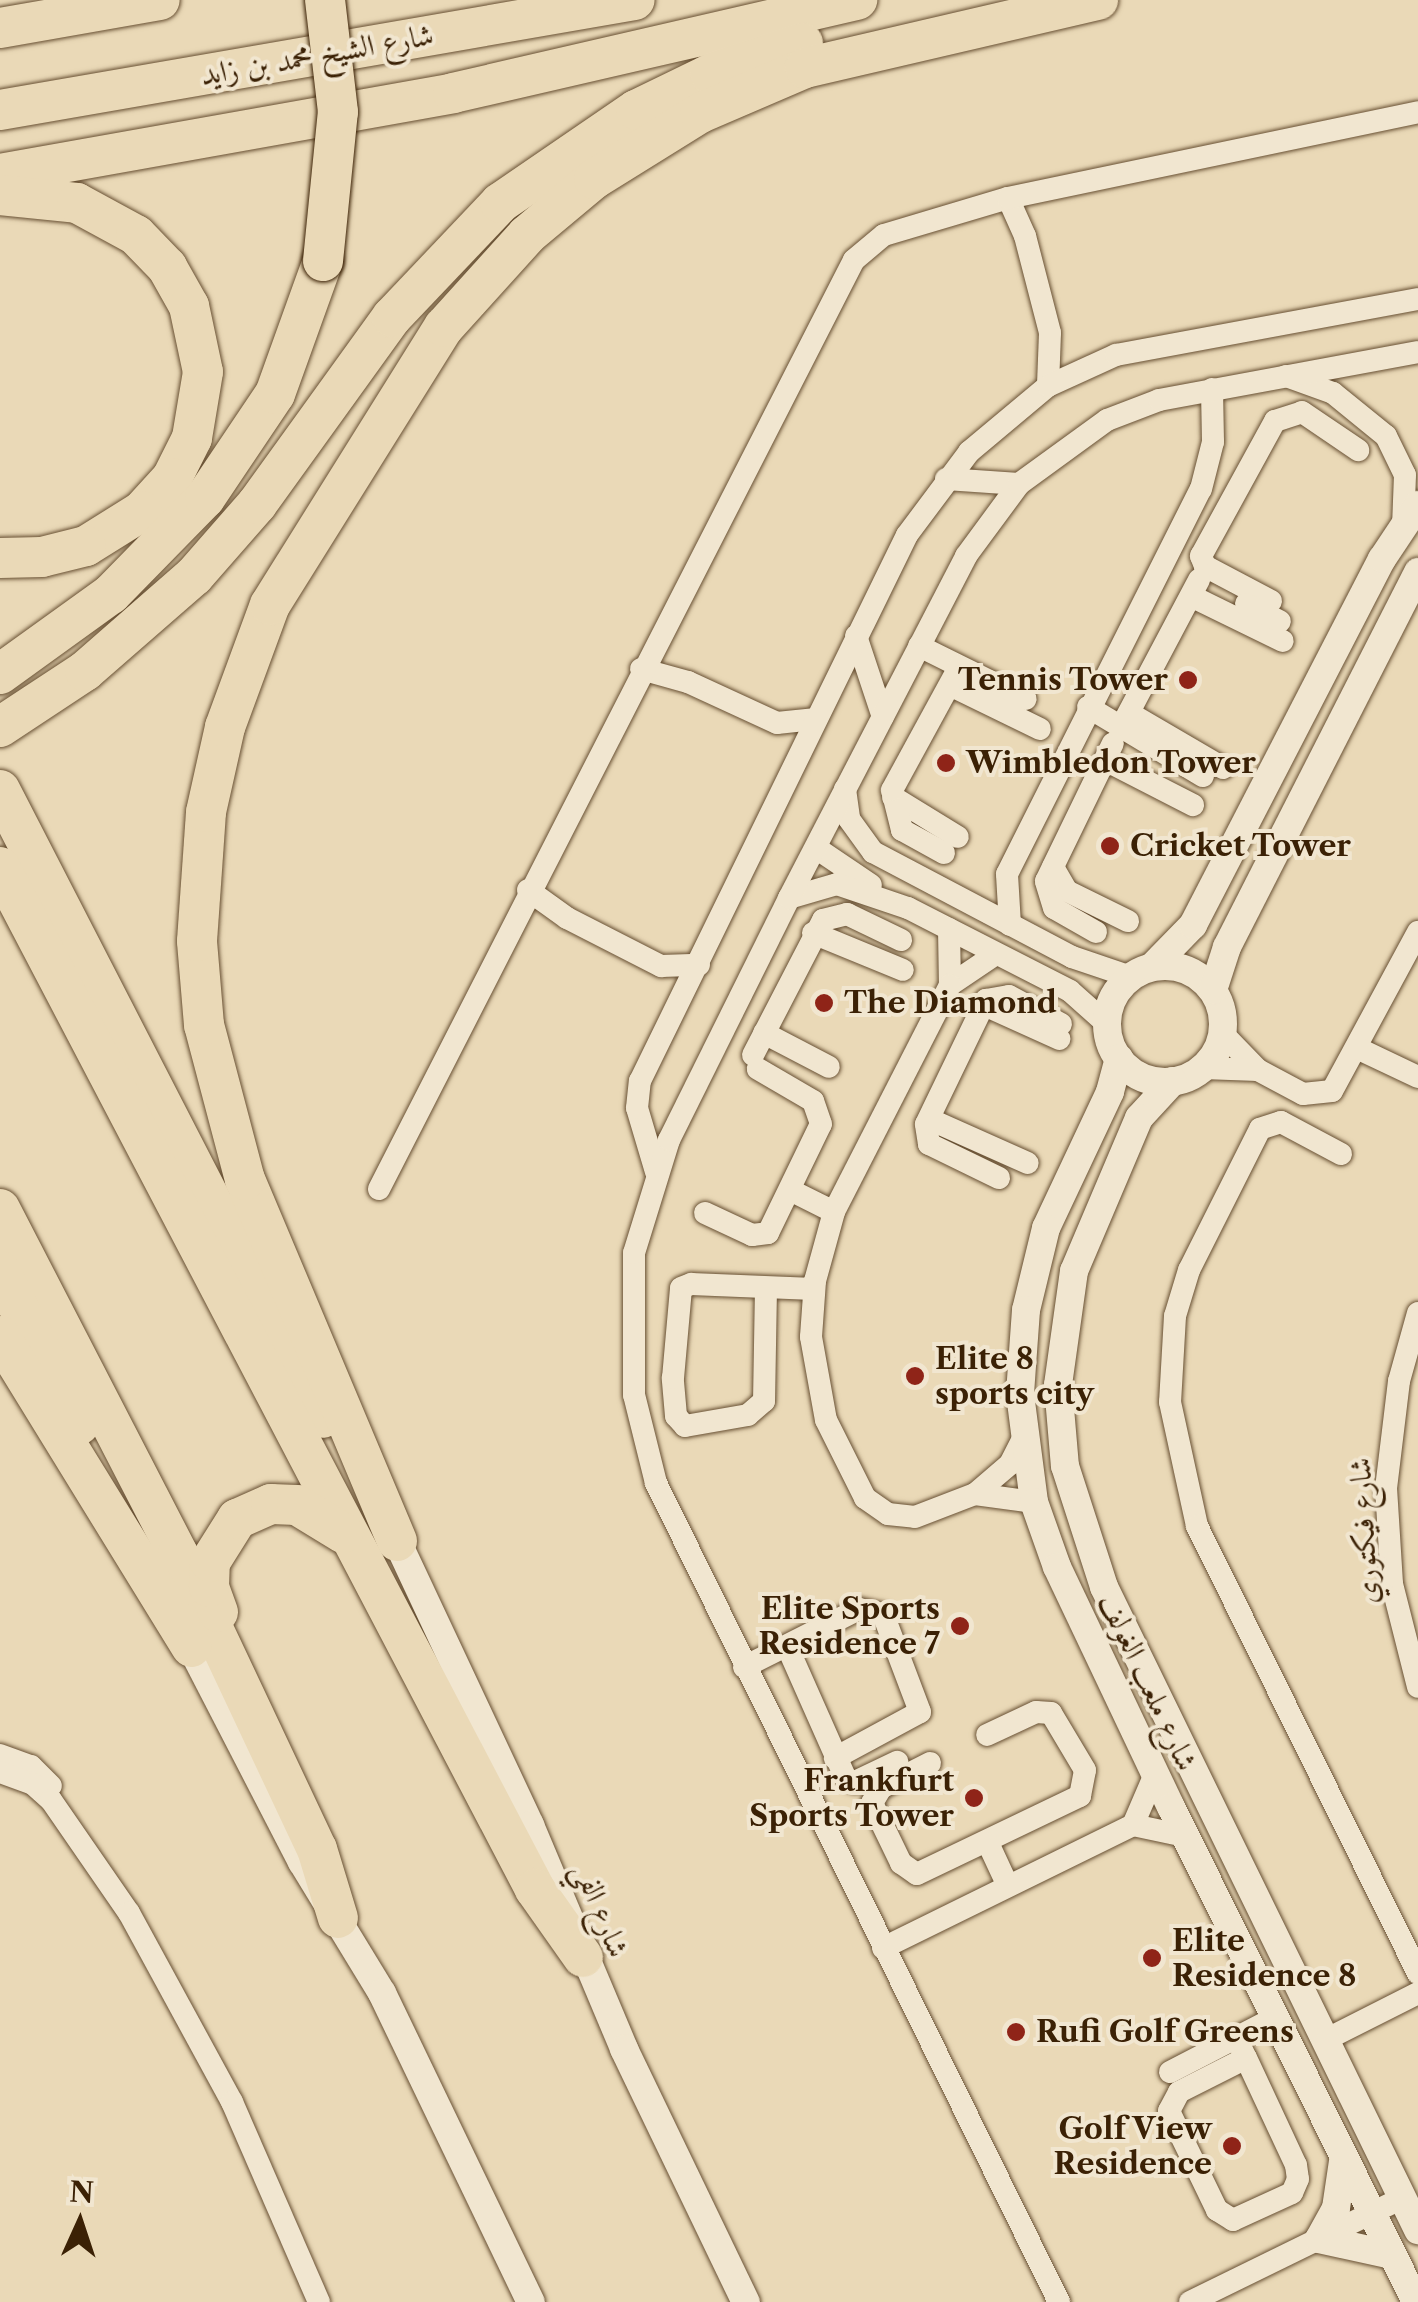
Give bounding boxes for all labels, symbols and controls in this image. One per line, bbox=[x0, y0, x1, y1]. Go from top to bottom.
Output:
street label: شارع الشيخ محمد بن زايد bbox=[198, 17, 436, 93]
place label: Tennis Tower bbox=[957, 662, 1168, 698]
marker: Tennis Tower bbox=[1177, 669, 1199, 691]
place label: Wimbledon Tower bbox=[966, 745, 1257, 781]
marker: Wimbledon Tower bbox=[935, 752, 957, 774]
place label: Cricket Tower bbox=[1130, 828, 1352, 864]
marker: Cricket Tower bbox=[1099, 835, 1121, 857]
place label: The Diamond bbox=[844, 985, 1057, 1021]
marker: The Diamond bbox=[813, 992, 835, 1014]
place label: Elite 8 sports city bbox=[935, 1341, 1094, 1412]
marker: Elite 8 sports city bbox=[904, 1365, 926, 1387]
street label: شارع فيكتوري bbox=[1342, 1457, 1386, 1605]
street label: شارع ملعب الغولف bbox=[1091, 1588, 1205, 1776]
place label: Elite Sports Residence 7 bbox=[758, 1591, 940, 1662]
marker: Elite Sports Residence 7 bbox=[949, 1615, 971, 1637]
place label: Frankfurt Sports Tower bbox=[748, 1763, 954, 1834]
marker: Frankfurt Sports Tower bbox=[963, 1787, 985, 1809]
street label: شارع الفي bbox=[566, 1857, 636, 1963]
place label: Elite Residence 8 bbox=[1172, 1923, 1356, 1994]
marker: Elite Residence 8 bbox=[1141, 1947, 1163, 1969]
place label: Rufi Golf Greens bbox=[1036, 2014, 1294, 2050]
marker: Rufi Golf Greens bbox=[1005, 2021, 1027, 2043]
place label: Golf View Residence bbox=[1054, 2111, 1212, 2182]
marker: Golf View Residence bbox=[1221, 2135, 1243, 2157]
north arrow bbox=[30, 2172, 130, 2272]
text: N bbox=[69, 2174, 95, 2210]

